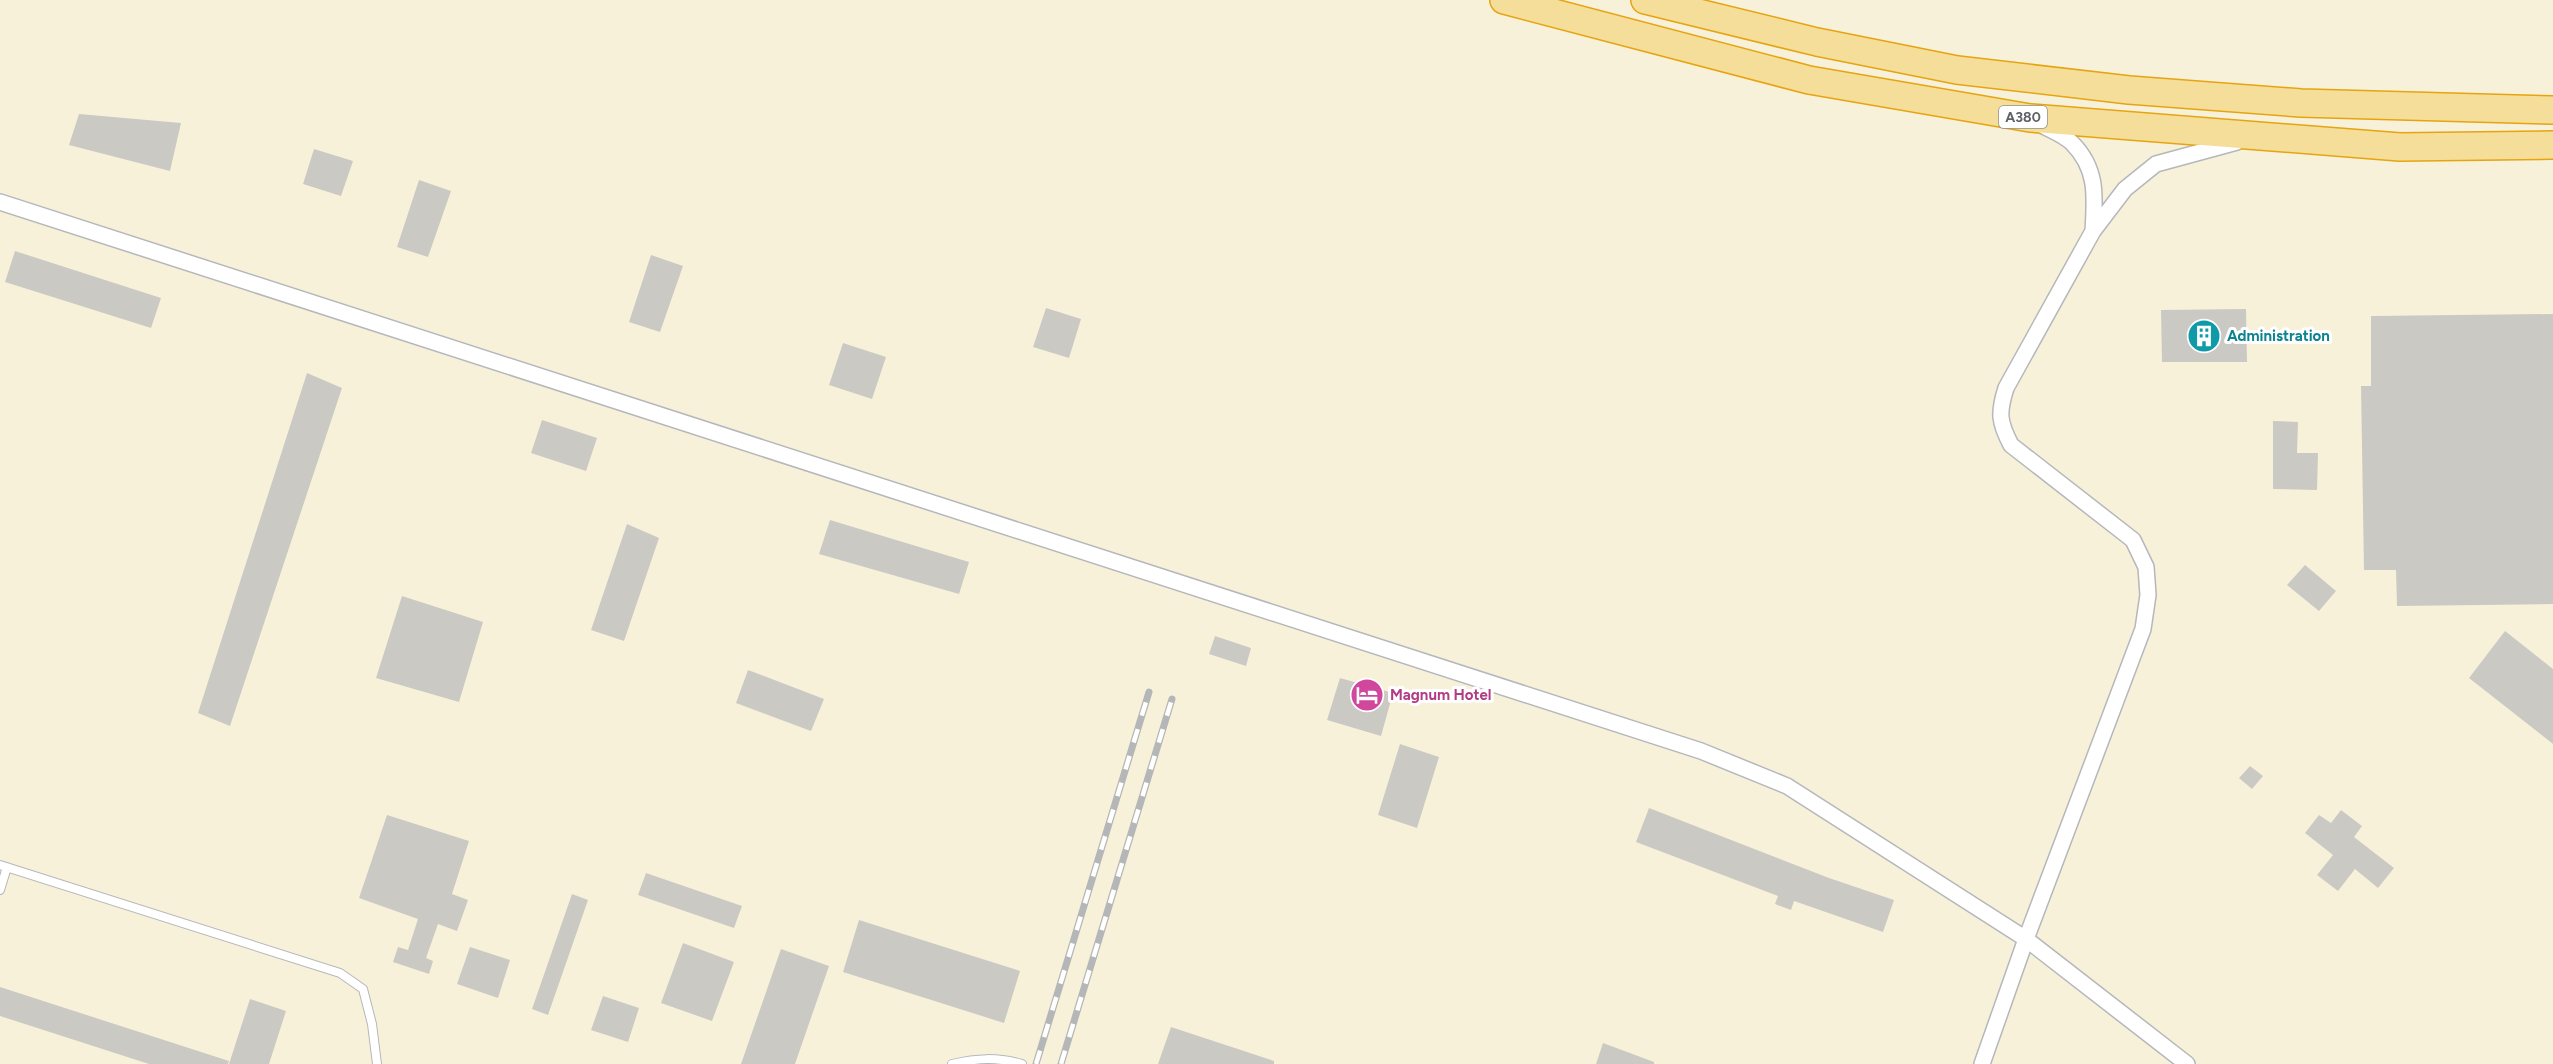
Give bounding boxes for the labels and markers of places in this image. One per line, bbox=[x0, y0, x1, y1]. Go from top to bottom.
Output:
building icon: Administration bbox=[2186, 318, 2222, 354]
place label: Administration bbox=[2227, 327, 2330, 345]
hotel icon: Magnum Hotel bbox=[1349, 677, 1385, 713]
place label: Magnum Hotel bbox=[1390, 686, 1491, 704]

